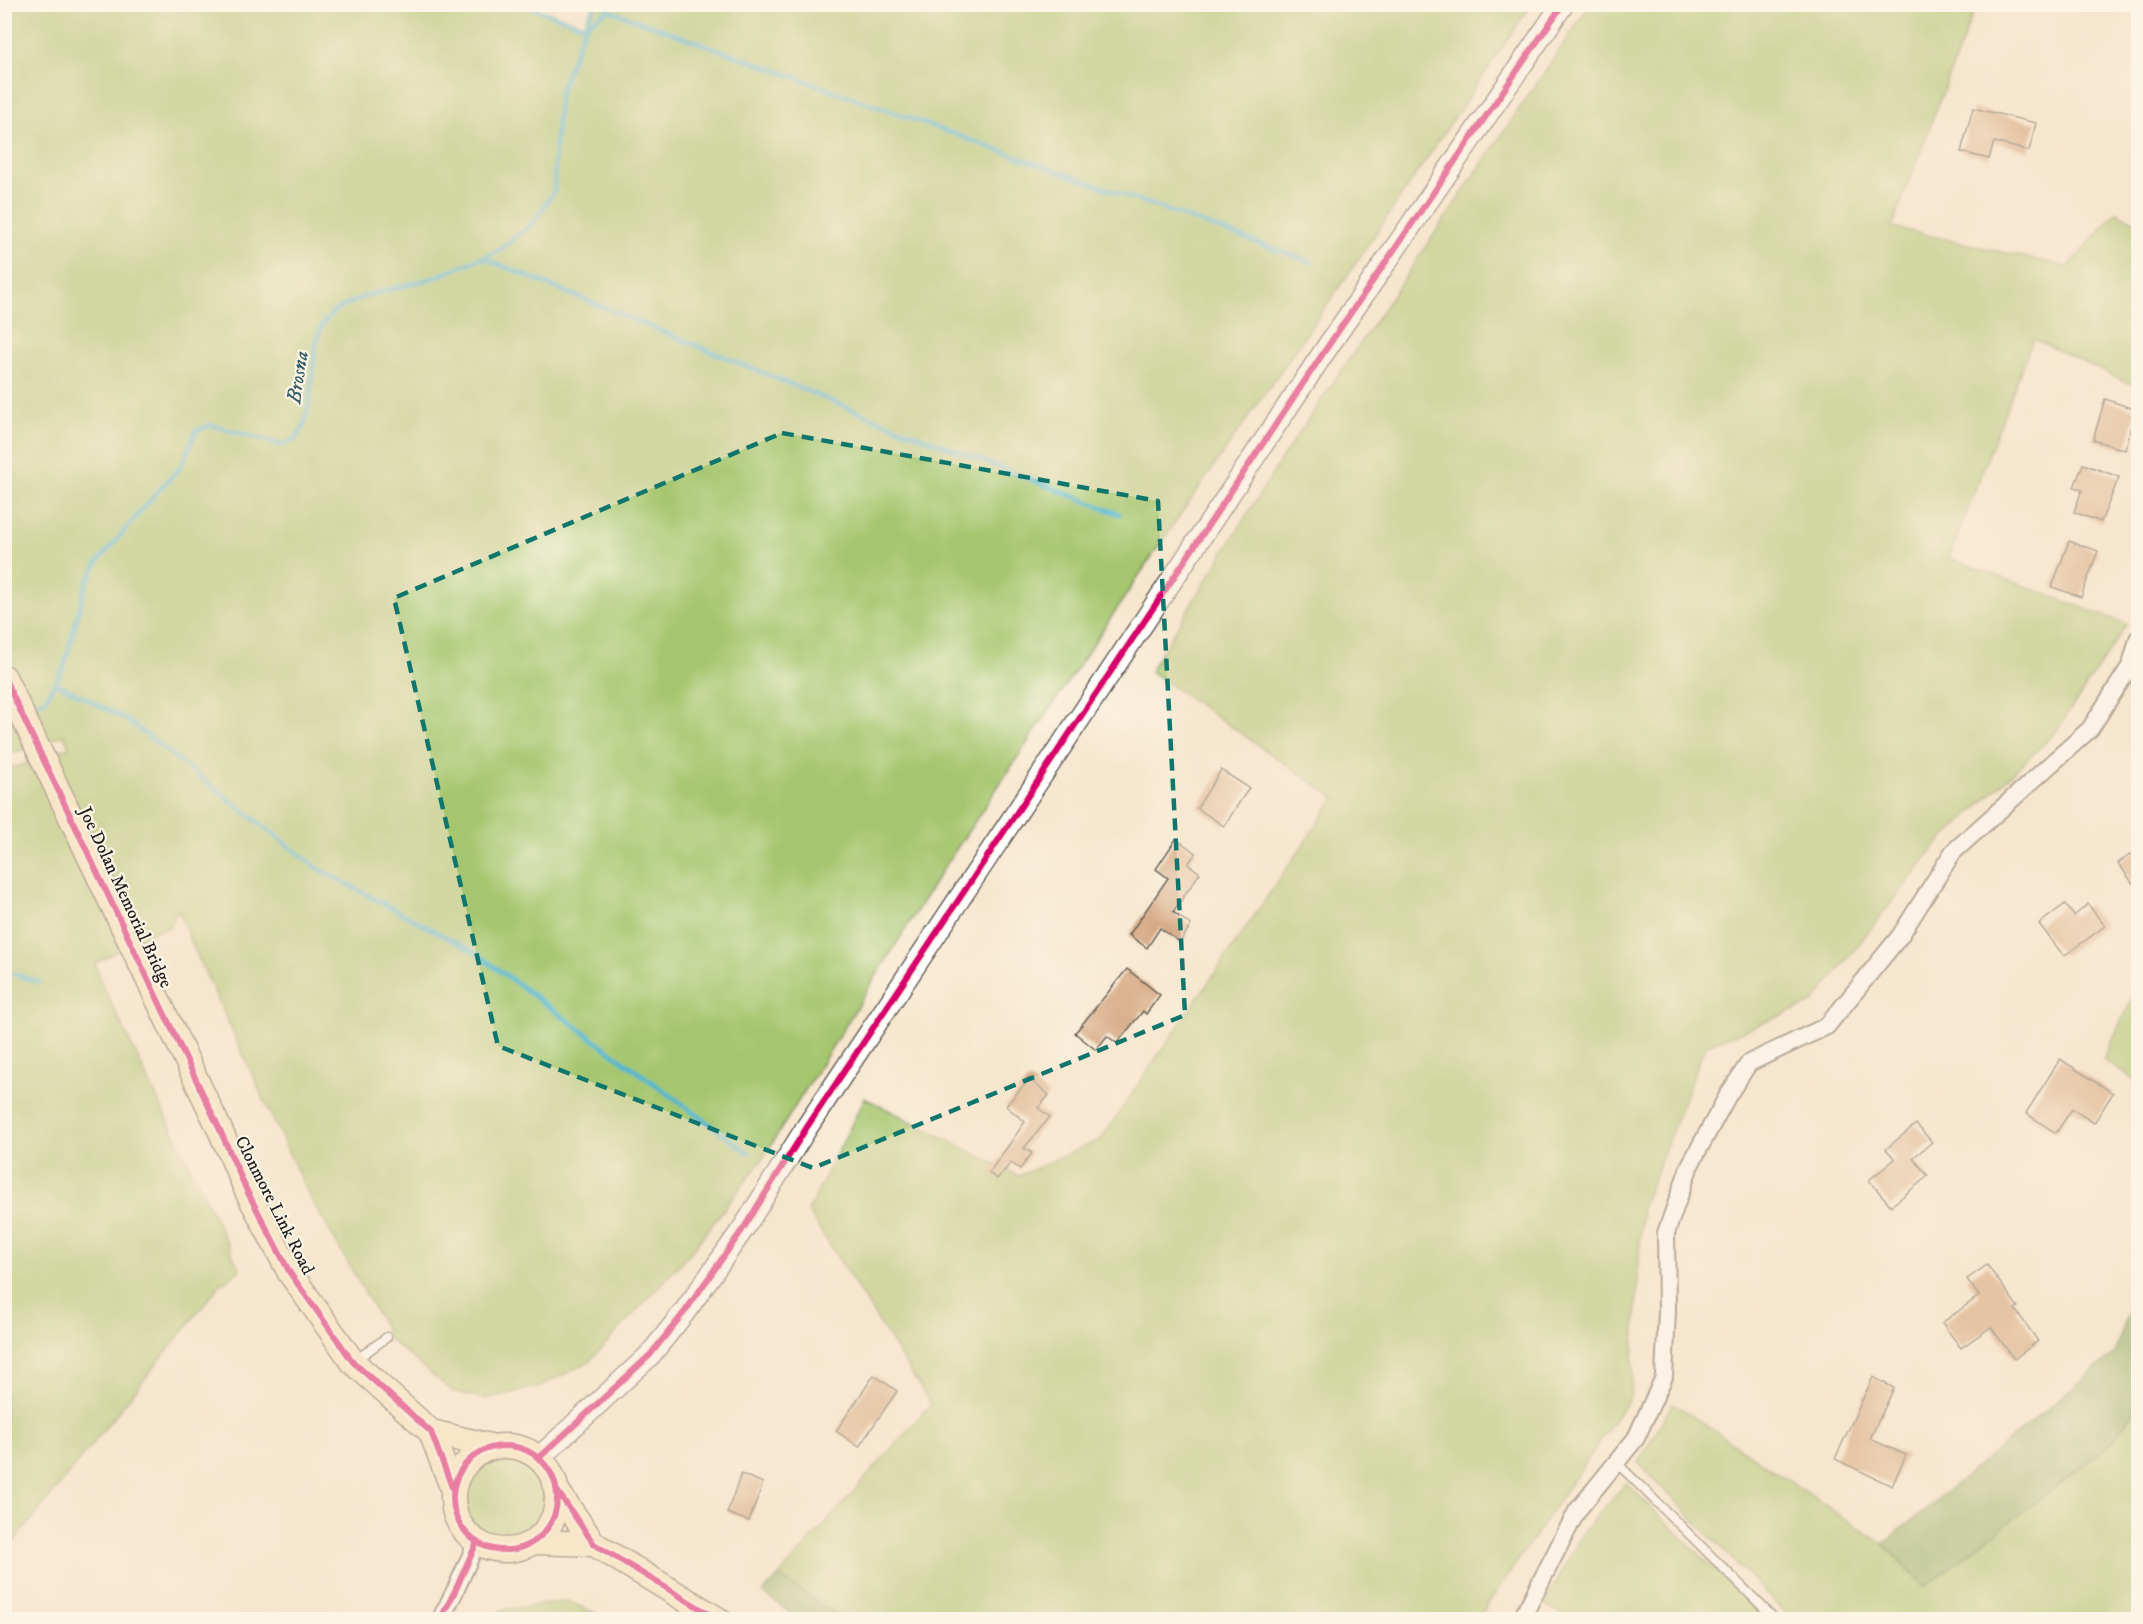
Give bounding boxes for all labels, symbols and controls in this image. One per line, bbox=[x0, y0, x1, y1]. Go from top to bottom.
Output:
water label: Brosna bbox=[282, 349, 315, 406]
street label: Joe Dolan Memorial Bridge bbox=[73, 802, 177, 991]
street label: Clonmore Link Road bbox=[230, 1132, 319, 1278]

